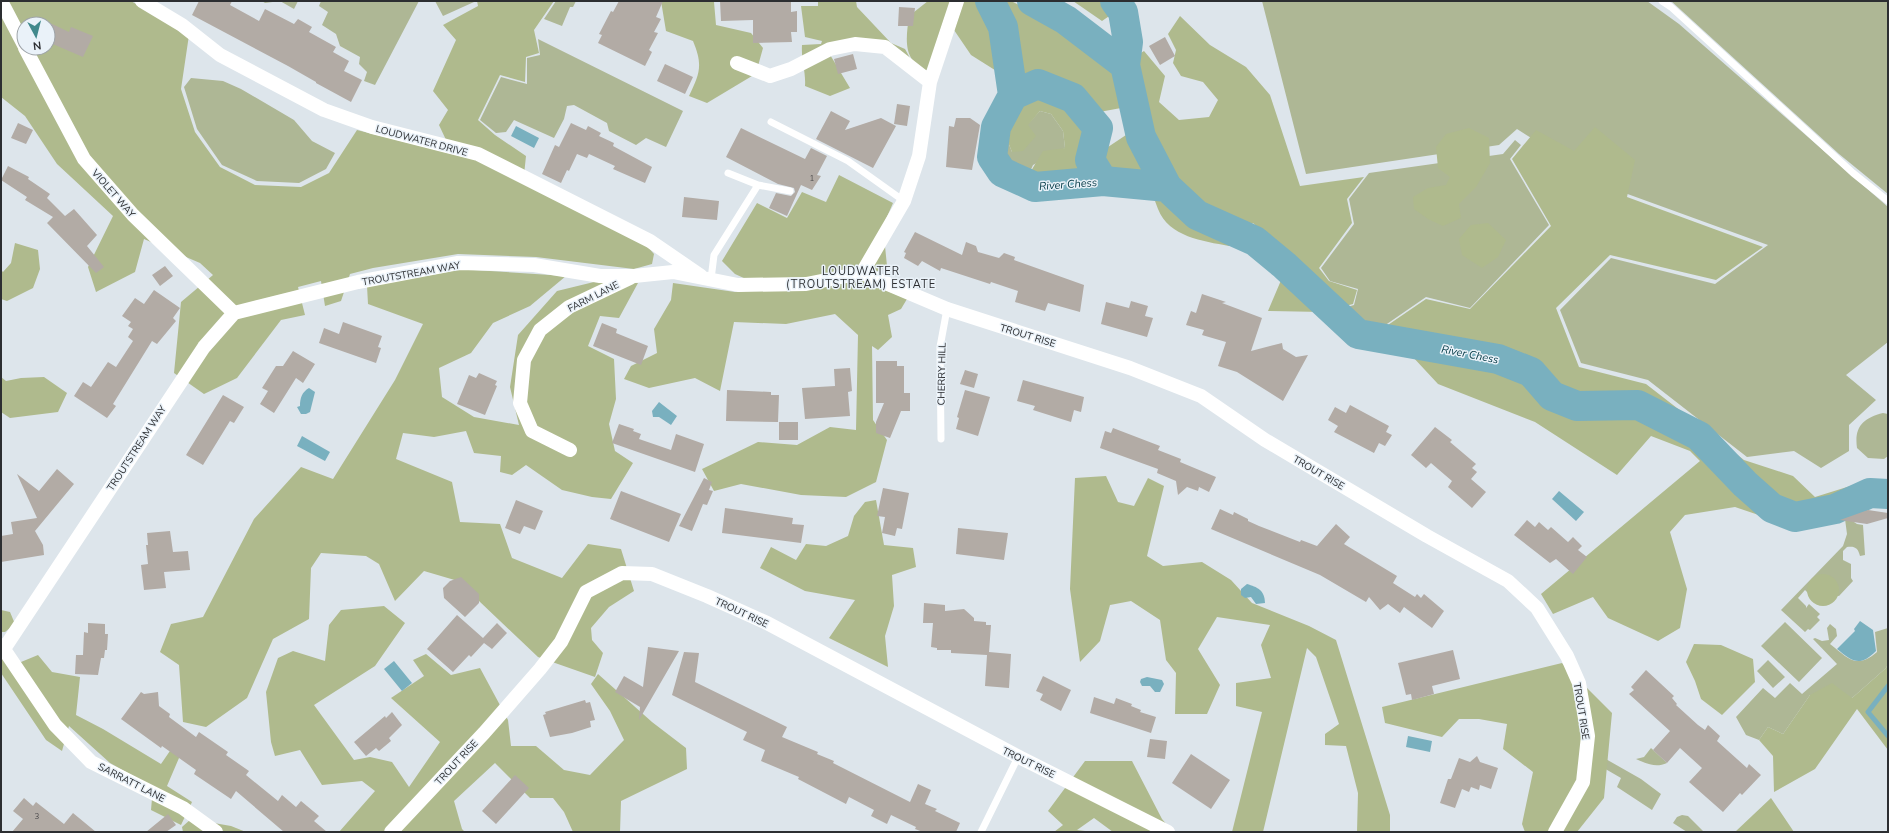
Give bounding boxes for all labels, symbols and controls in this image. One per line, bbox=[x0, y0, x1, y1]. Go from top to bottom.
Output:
north arrow bbox=[16, 16, 56, 56]
text: N bbox=[32, 37, 42, 53]
street label: LOUDWATER DRIVE bbox=[374, 122, 469, 160]
street label: VIOLET WAY bbox=[88, 166, 139, 222]
house number: 1 bbox=[810, 173, 815, 184]
water label: River Chess bbox=[1038, 175, 1098, 194]
street label: TROUTSTREAM WAY bbox=[361, 258, 462, 289]
district label: LOUDWATER (TROUTSTREAM) ESTATE bbox=[786, 264, 936, 292]
street label: FARM LANE bbox=[565, 278, 622, 316]
street label: TROUT RISE bbox=[998, 321, 1057, 351]
street label: CHERRY HILL bbox=[934, 342, 950, 406]
water label: River Chess bbox=[1440, 342, 1500, 367]
street label: TROUTSTREAM WAY bbox=[104, 402, 170, 494]
street label: TROUT RISE bbox=[1290, 452, 1347, 493]
street label: TROUT RISE bbox=[713, 594, 771, 631]
street label: TROUT RISE bbox=[1570, 682, 1592, 741]
street label: TROUT RISE bbox=[432, 737, 482, 788]
street label: TROUT RISE bbox=[1000, 744, 1058, 782]
street label: SARRATT LANE bbox=[96, 760, 168, 806]
house number: 3 bbox=[35, 811, 40, 822]

